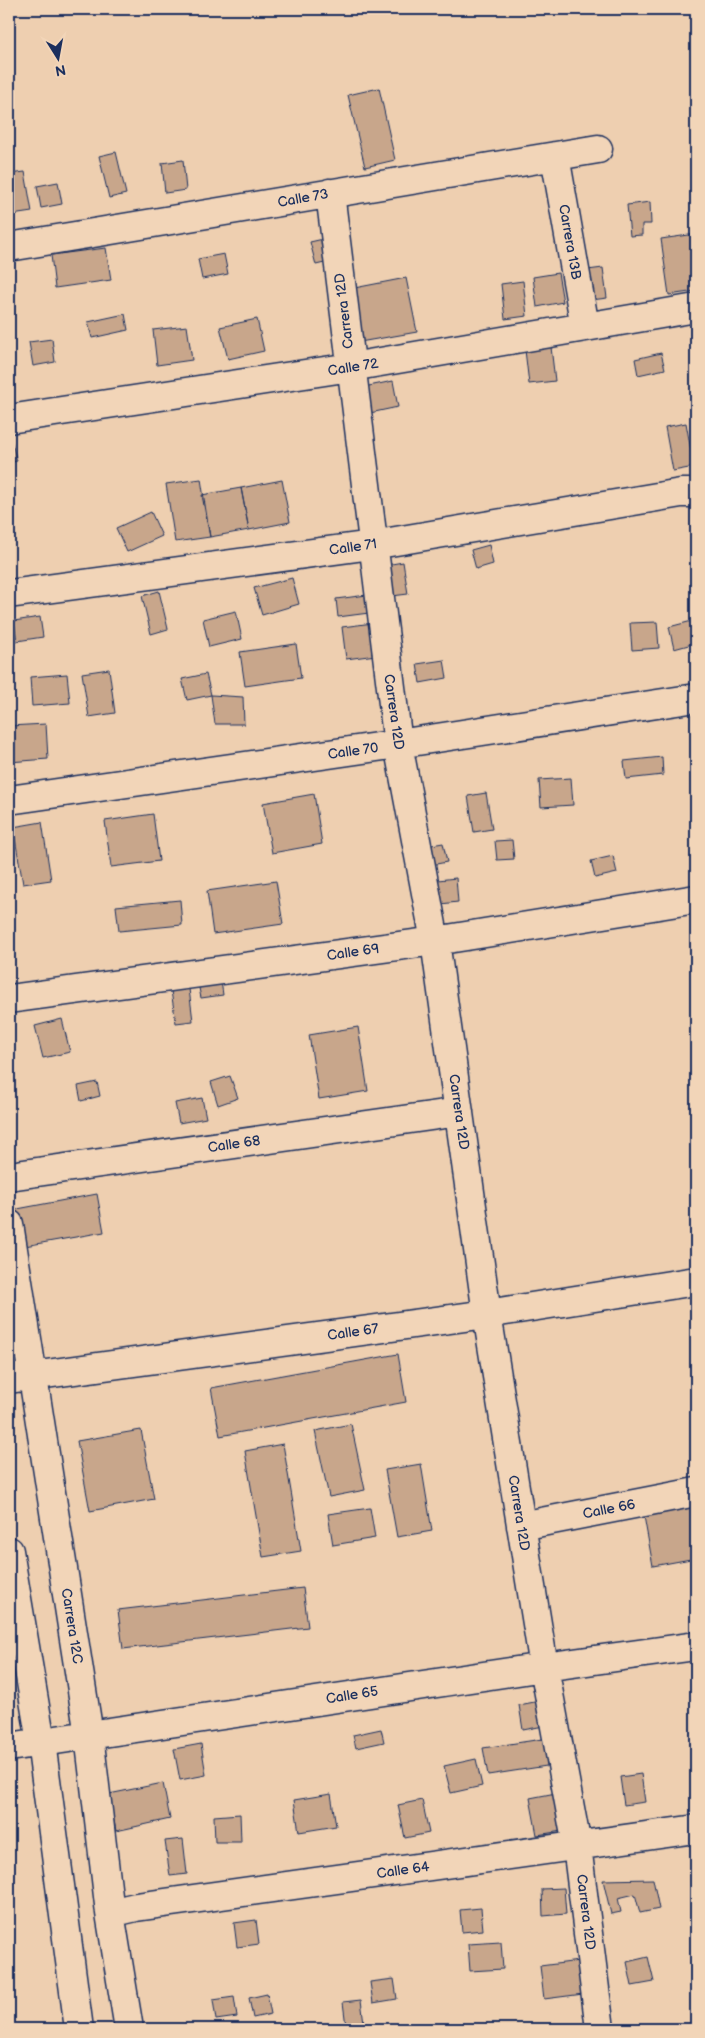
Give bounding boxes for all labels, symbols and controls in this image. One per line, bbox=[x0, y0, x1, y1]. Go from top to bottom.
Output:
north arrow bbox=[32, 32, 82, 82]
text: N bbox=[54, 61, 67, 80]
street label: Calle 73 bbox=[276, 185, 330, 211]
street label: Carrera 13B bbox=[555, 203, 585, 281]
street label: Carrera 12D bbox=[331, 272, 357, 350]
street label: Calle 72 bbox=[327, 355, 380, 379]
street label: Calle 71 bbox=[328, 535, 378, 559]
street label: Carrera 12D bbox=[380, 673, 408, 751]
street label: Calle 70 bbox=[327, 739, 379, 763]
street label: Calle 69 bbox=[326, 940, 380, 964]
street label: Carrera 12D bbox=[445, 1073, 473, 1151]
street label: Calle 68 bbox=[207, 1132, 261, 1156]
street label: Calle 67 bbox=[326, 1320, 380, 1344]
street label: Carrera 12D bbox=[505, 1474, 533, 1552]
street label: Calle 66 bbox=[581, 1495, 637, 1522]
street label: Carrera 12C bbox=[58, 1587, 86, 1665]
street label: Calle 65 bbox=[325, 1682, 379, 1708]
street label: Calle 64 bbox=[375, 1858, 431, 1882]
street label: Carrera 12D bbox=[573, 1873, 599, 1951]

